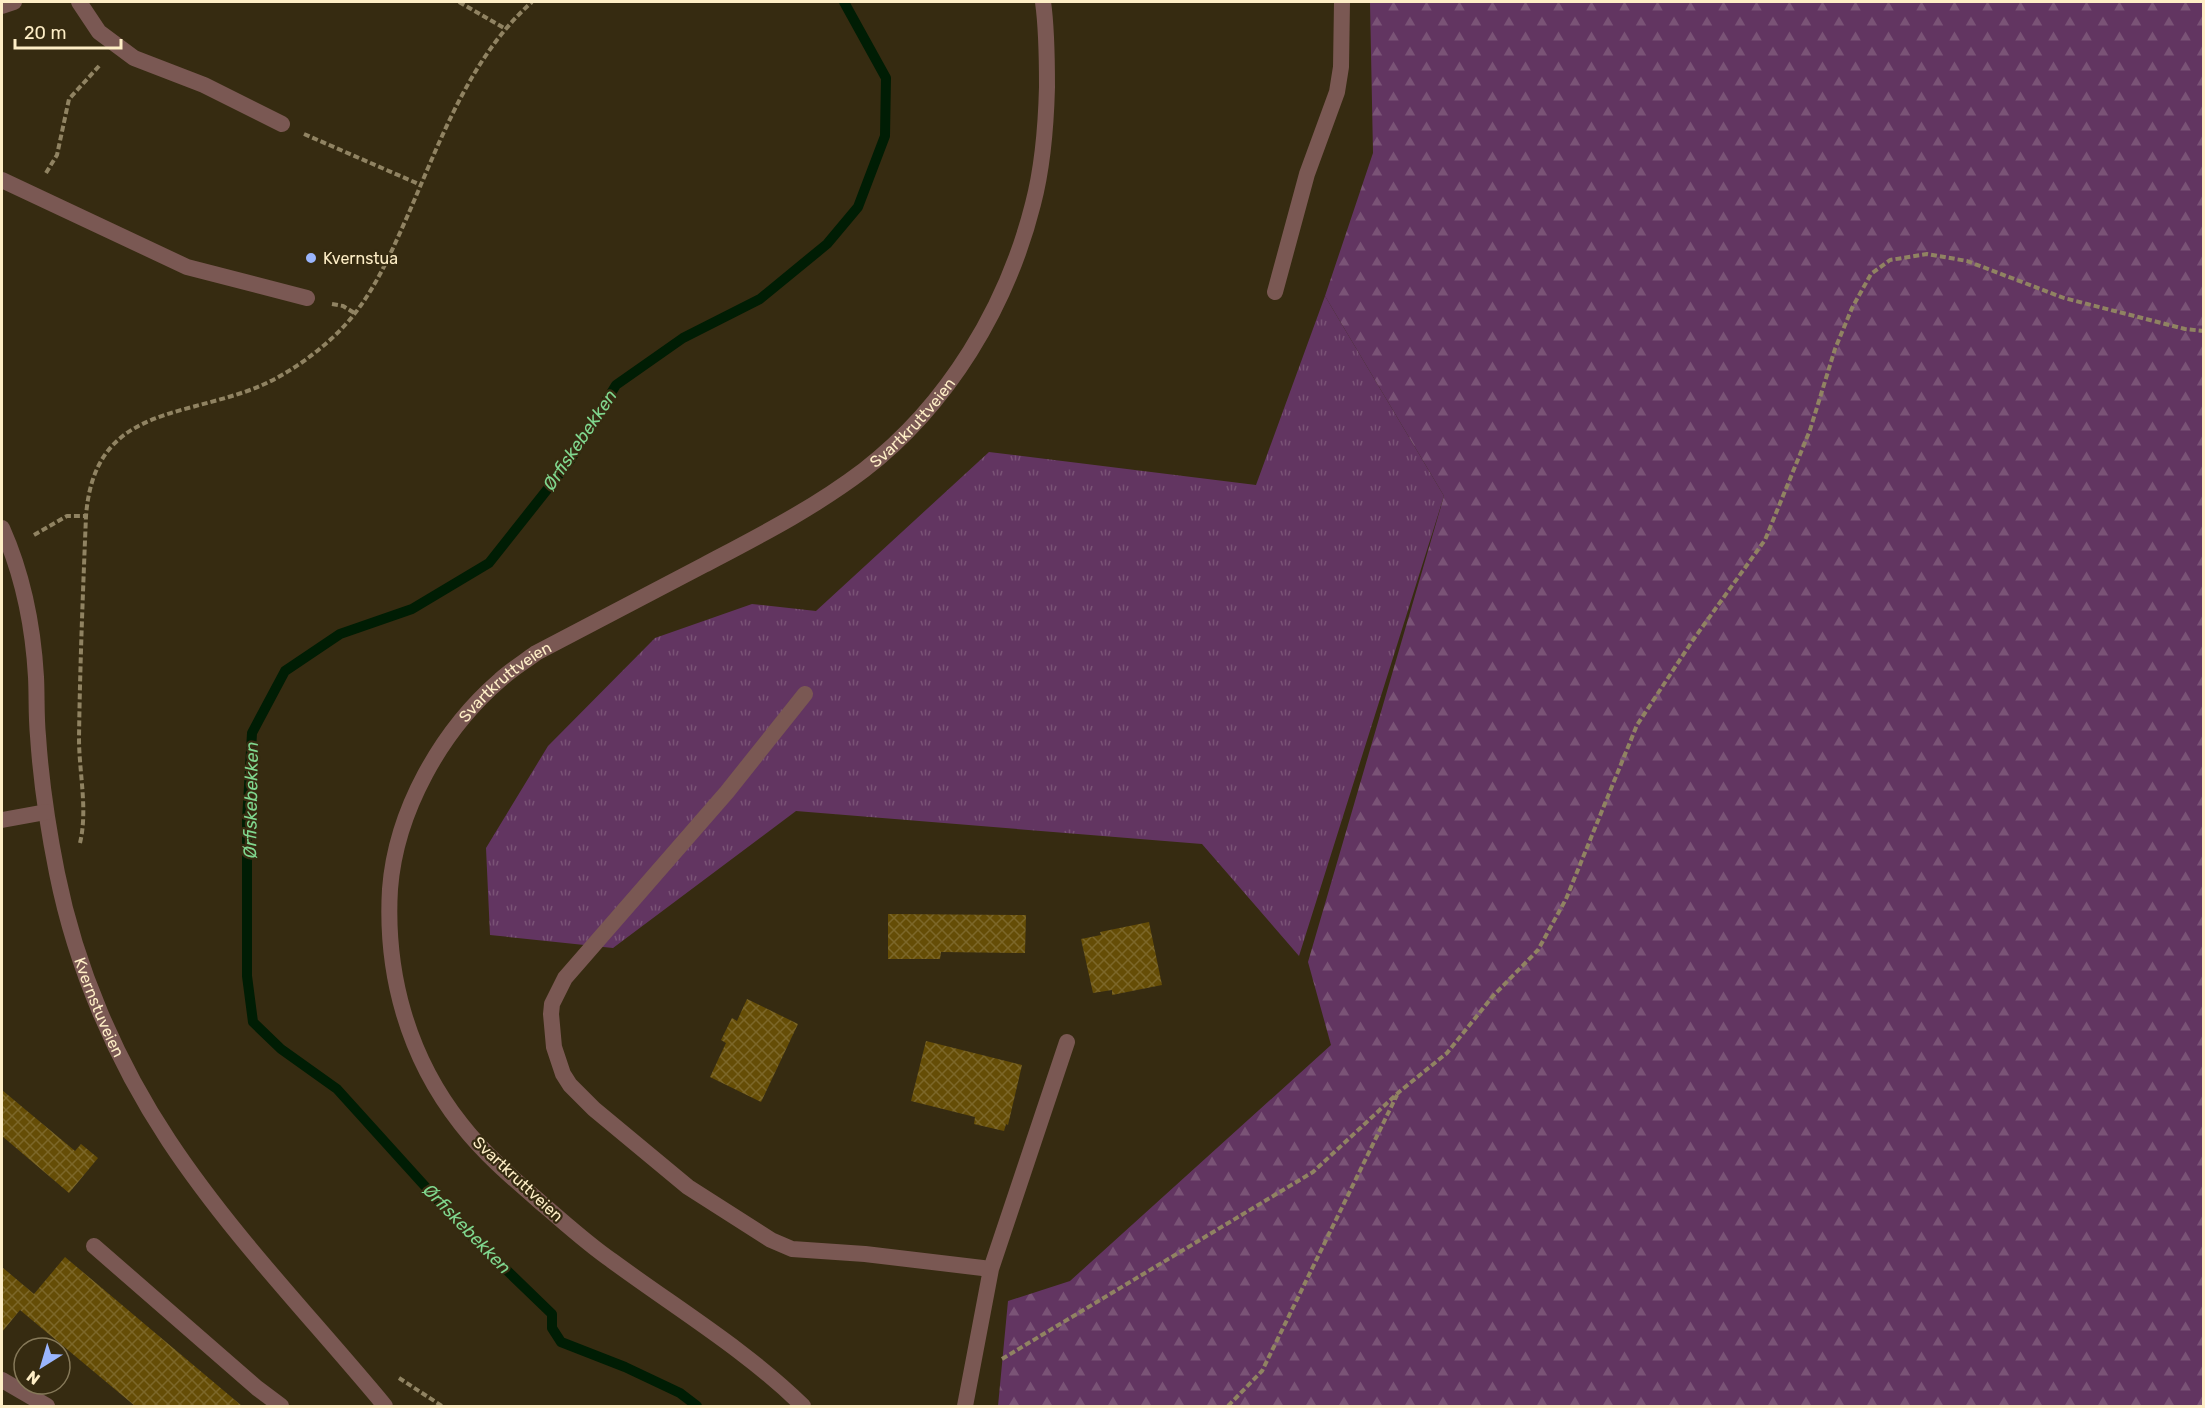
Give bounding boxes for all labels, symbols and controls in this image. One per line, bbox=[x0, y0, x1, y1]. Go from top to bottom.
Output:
scale bar bbox=[15, 12, 122, 50]
text: 20 m bbox=[24, 22, 66, 44]
place label: Kvernstua bbox=[323, 249, 398, 268]
marker: Kvernstua bbox=[304, 251, 318, 265]
street label: Svartkruttveien bbox=[866, 374, 959, 471]
water label: Ørfiskebekken bbox=[538, 385, 622, 495]
street label: Svartkruttveien bbox=[454, 637, 555, 726]
water label: Ørfiskebekken bbox=[239, 741, 263, 859]
street label: Kvernstuveien bbox=[71, 955, 129, 1060]
street label: Svartkruttveien bbox=[469, 1132, 567, 1226]
water label: Ørfiskebekken bbox=[419, 1179, 515, 1279]
north arrow bbox=[12, 1336, 72, 1396]
text: N bbox=[23, 1367, 44, 1389]

